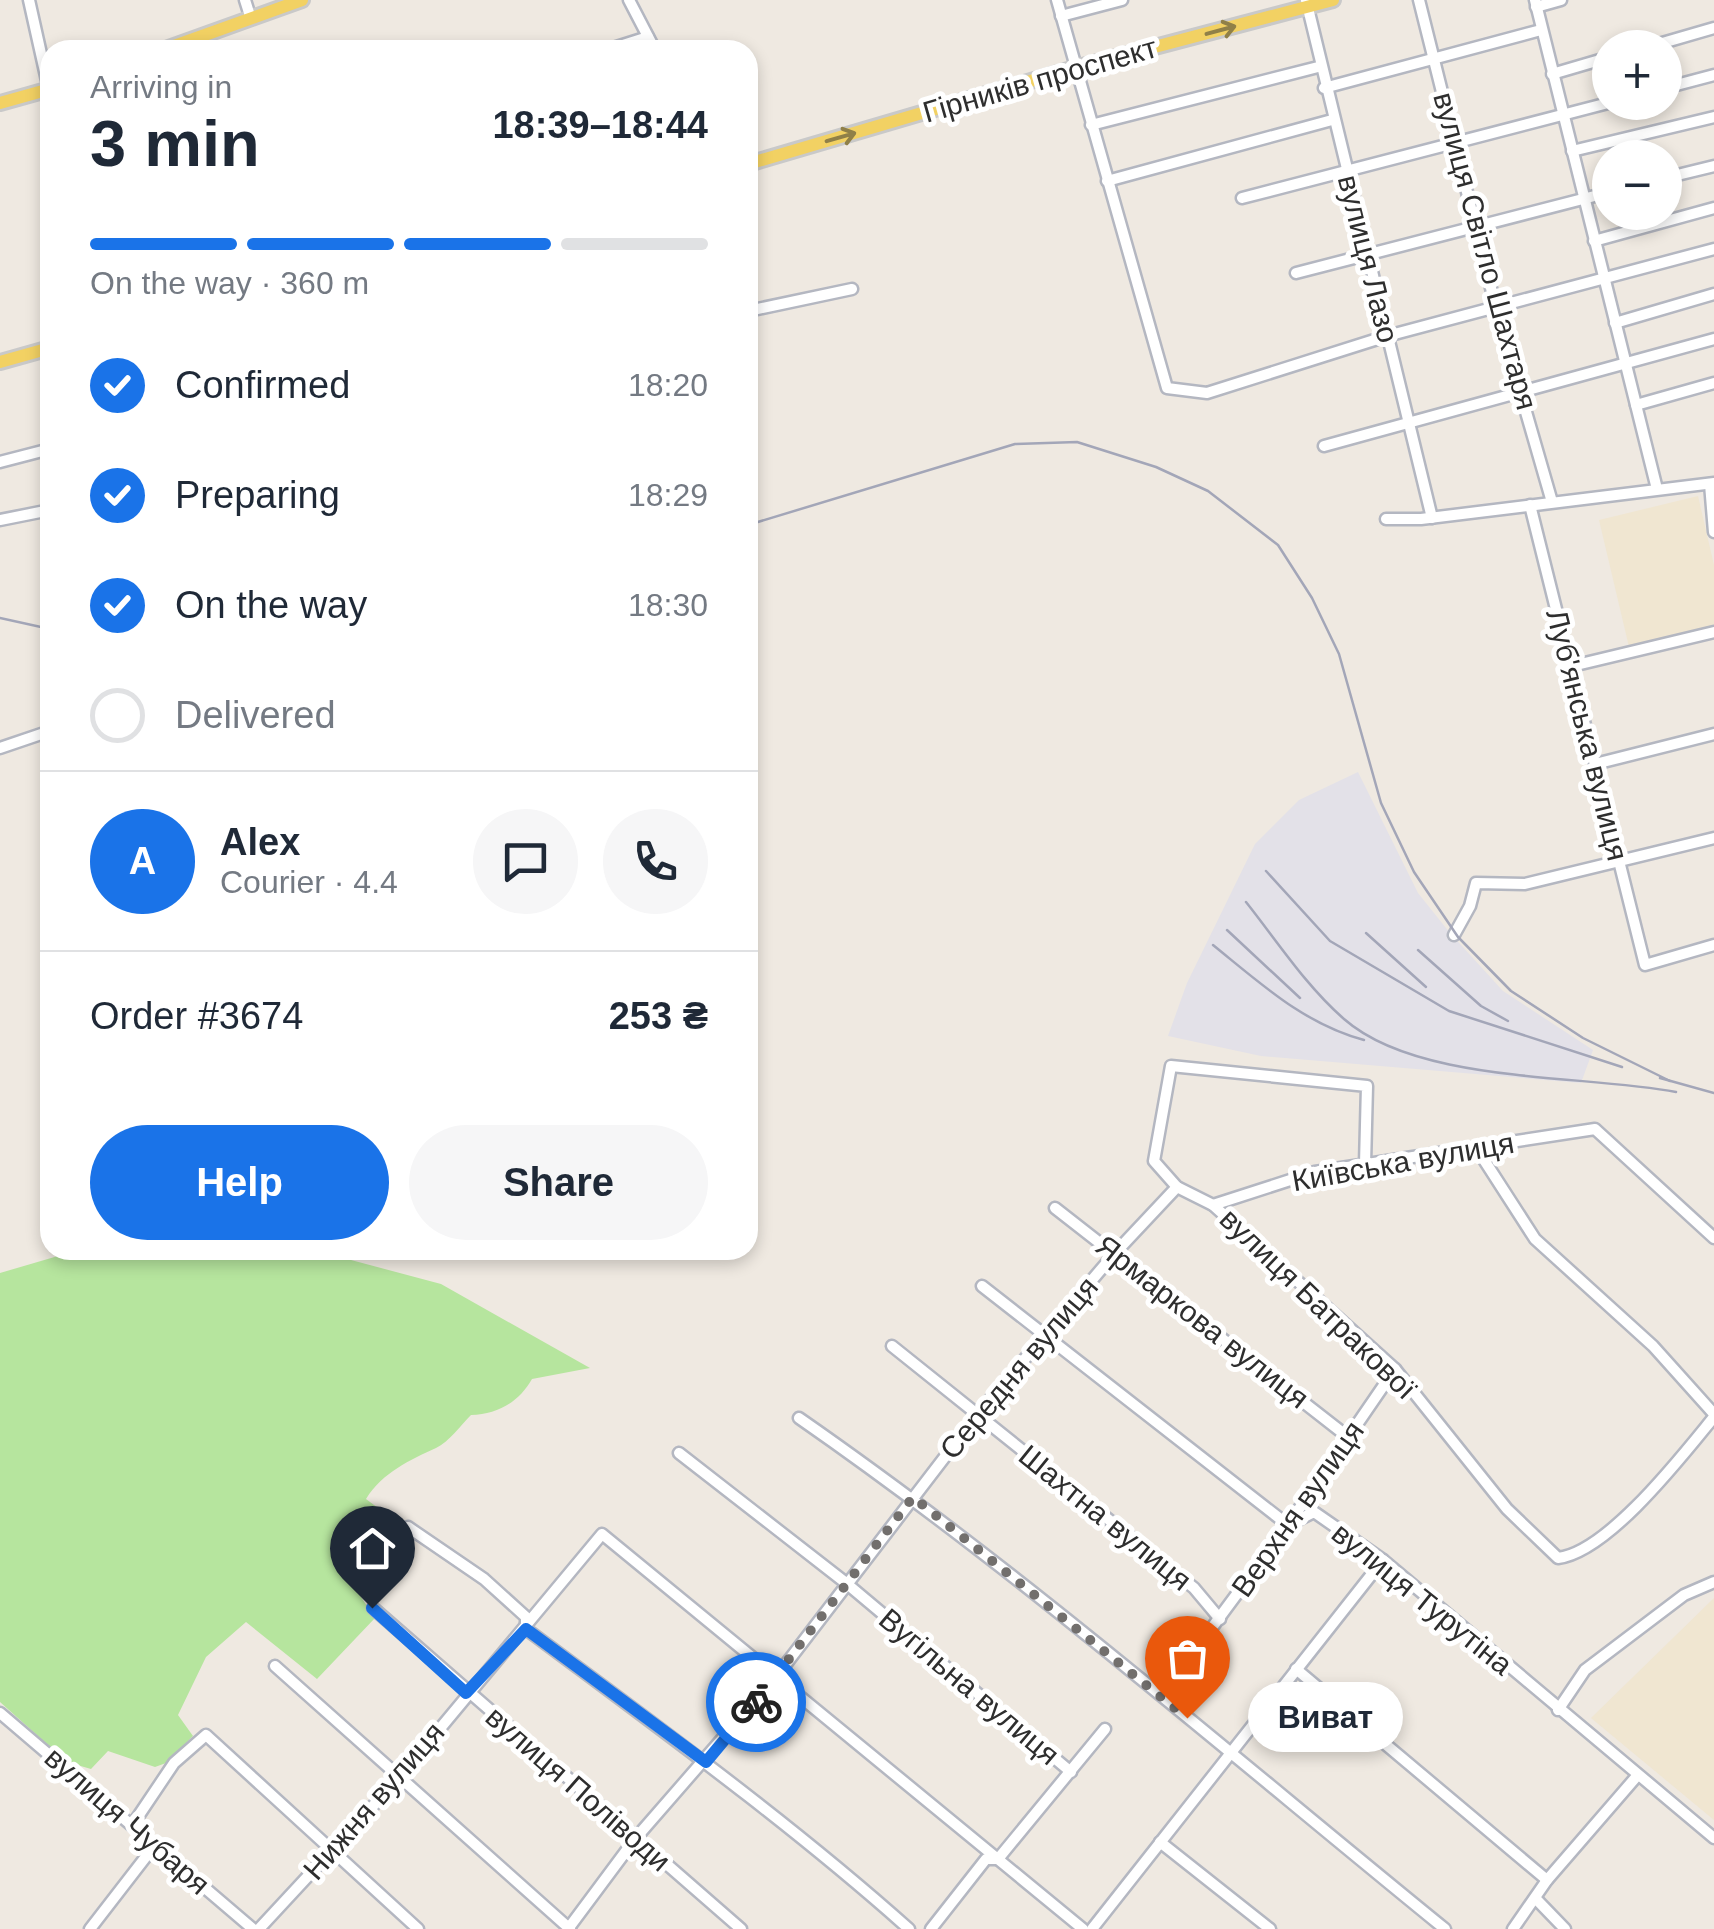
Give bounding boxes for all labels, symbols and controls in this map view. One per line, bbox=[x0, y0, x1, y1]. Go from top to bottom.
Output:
one-way arrow bbox=[1205, 19, 1236, 38]
street label: Гірників проспект bbox=[919, 30, 1161, 129]
map controls bbox=[1592, 30, 1682, 230]
button: + bbox=[1592, 30, 1682, 120]
text: Arriving in bbox=[90, 69, 232, 105]
street label: вулиця Світло Шахтаря bbox=[1427, 88, 1544, 413]
text: 18:39–18:44 bbox=[492, 104, 708, 146]
text: 3 min bbox=[90, 107, 260, 180]
one-way arrow bbox=[825, 127, 856, 145]
button: − bbox=[1592, 140, 1682, 230]
street label: вулиця Лазо bbox=[1332, 172, 1405, 346]
text: On the way · 360 m bbox=[90, 265, 369, 301]
icon: check bbox=[90, 358, 145, 413]
text: Confirmed bbox=[175, 364, 350, 406]
text: 18:20 bbox=[628, 367, 708, 403]
icon: check bbox=[90, 468, 145, 523]
text: Preparing bbox=[175, 474, 340, 516]
text: 18:29 bbox=[628, 477, 708, 513]
icon: check bbox=[90, 578, 145, 633]
text: On the way bbox=[175, 584, 367, 626]
text: 18:30 bbox=[628, 587, 708, 623]
street label: Луб'янська вулиця bbox=[1540, 606, 1635, 864]
text: Delivered bbox=[175, 694, 336, 736]
button: chat bbox=[473, 809, 578, 914]
button: phone bbox=[603, 809, 708, 914]
text: Alex bbox=[220, 821, 300, 863]
text: A bbox=[129, 840, 156, 882]
text: Courier · 4.4 bbox=[220, 864, 398, 900]
text: Order #3674 bbox=[90, 995, 303, 1037]
text: 253 ₴ bbox=[609, 995, 708, 1037]
button: Help bbox=[90, 1125, 389, 1240]
button: Share bbox=[409, 1125, 708, 1240]
street label: Київська вулиця bbox=[1289, 1126, 1517, 1197]
street label: вулиця Батракової bbox=[1214, 1202, 1424, 1406]
street label: Ярмаркова вулиця bbox=[1090, 1228, 1315, 1415]
street label: Середня вулиця bbox=[933, 1270, 1104, 1465]
street label: Верхня вулиця bbox=[1225, 1415, 1370, 1603]
street label: Шахтна вулиця bbox=[1013, 1438, 1198, 1597]
pin bbox=[330, 1506, 415, 1609]
street label: вулиця Турутіна bbox=[1326, 1516, 1519, 1681]
icon: home bbox=[345, 1521, 400, 1576]
street label: Вугільна вулиця bbox=[873, 1602, 1066, 1771]
pin bbox=[1145, 1616, 1230, 1719]
icon: bag bbox=[1160, 1631, 1215, 1686]
courier bbox=[706, 1652, 806, 1752]
icon: bike bbox=[729, 1675, 784, 1730]
callout: Виват bbox=[1247, 1683, 1402, 1753]
text: Виват bbox=[1278, 1699, 1373, 1735]
street label: вулиця Поліводи bbox=[479, 1700, 677, 1878]
street label: Нижня вулиця bbox=[297, 1716, 451, 1886]
street label: вулиця Чубаря bbox=[38, 1740, 216, 1901]

